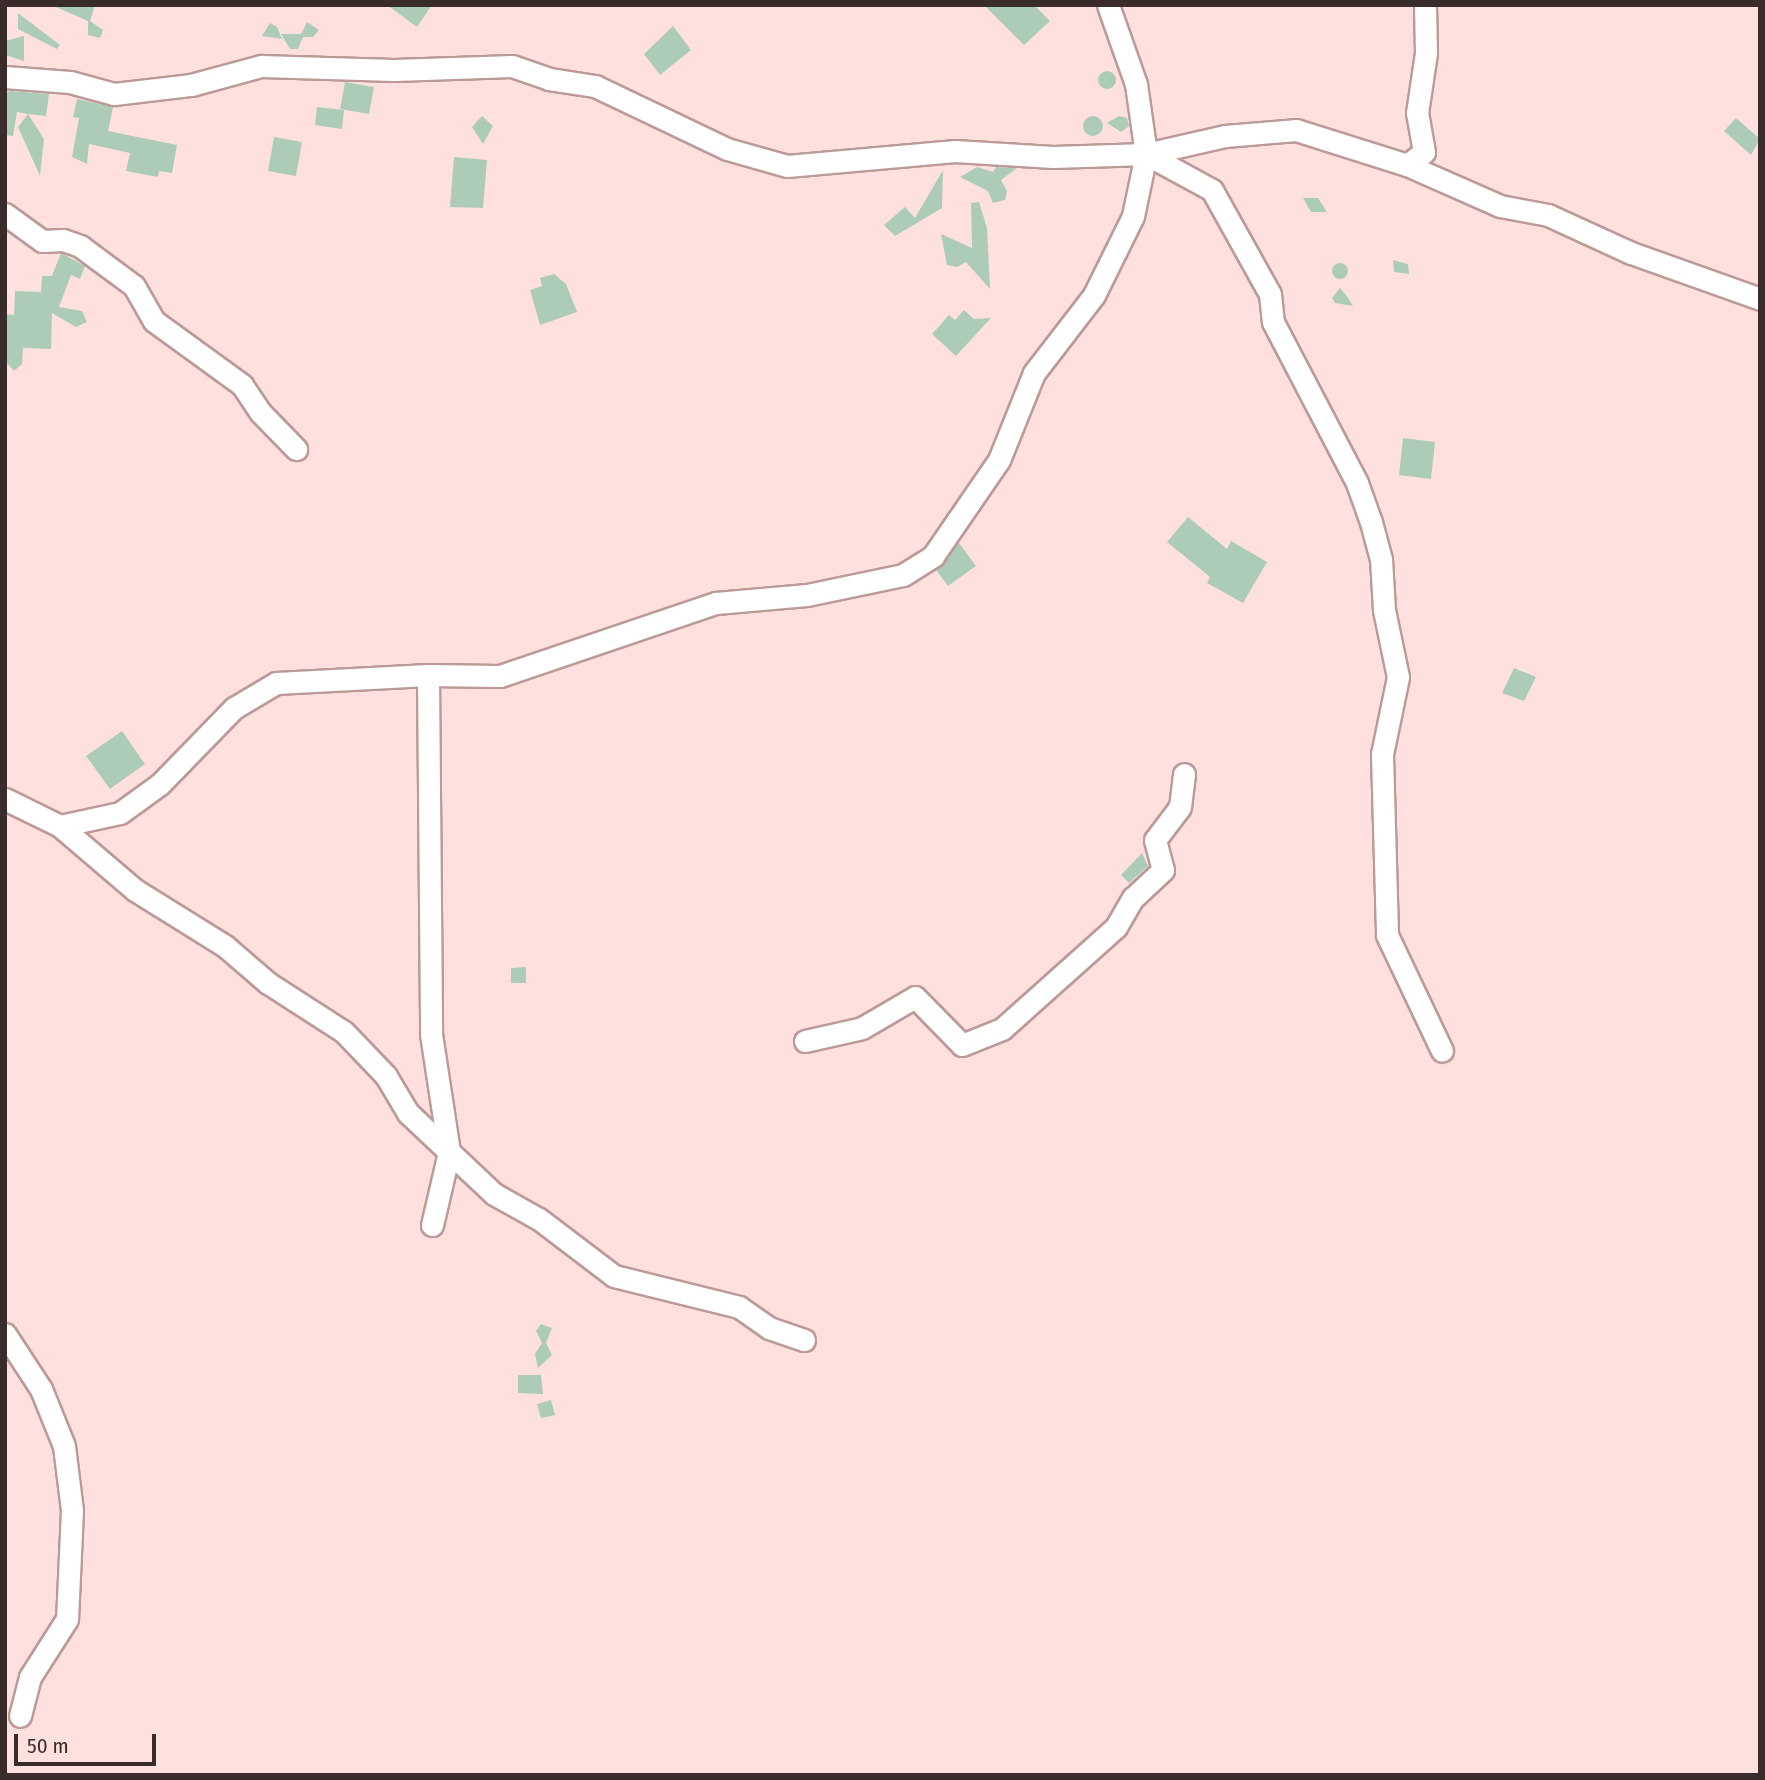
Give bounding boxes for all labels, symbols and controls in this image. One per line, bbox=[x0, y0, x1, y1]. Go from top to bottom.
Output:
scale bar bbox=[18, 1720, 159, 1764]
text: 50 m bbox=[27, 1733, 69, 1759]

